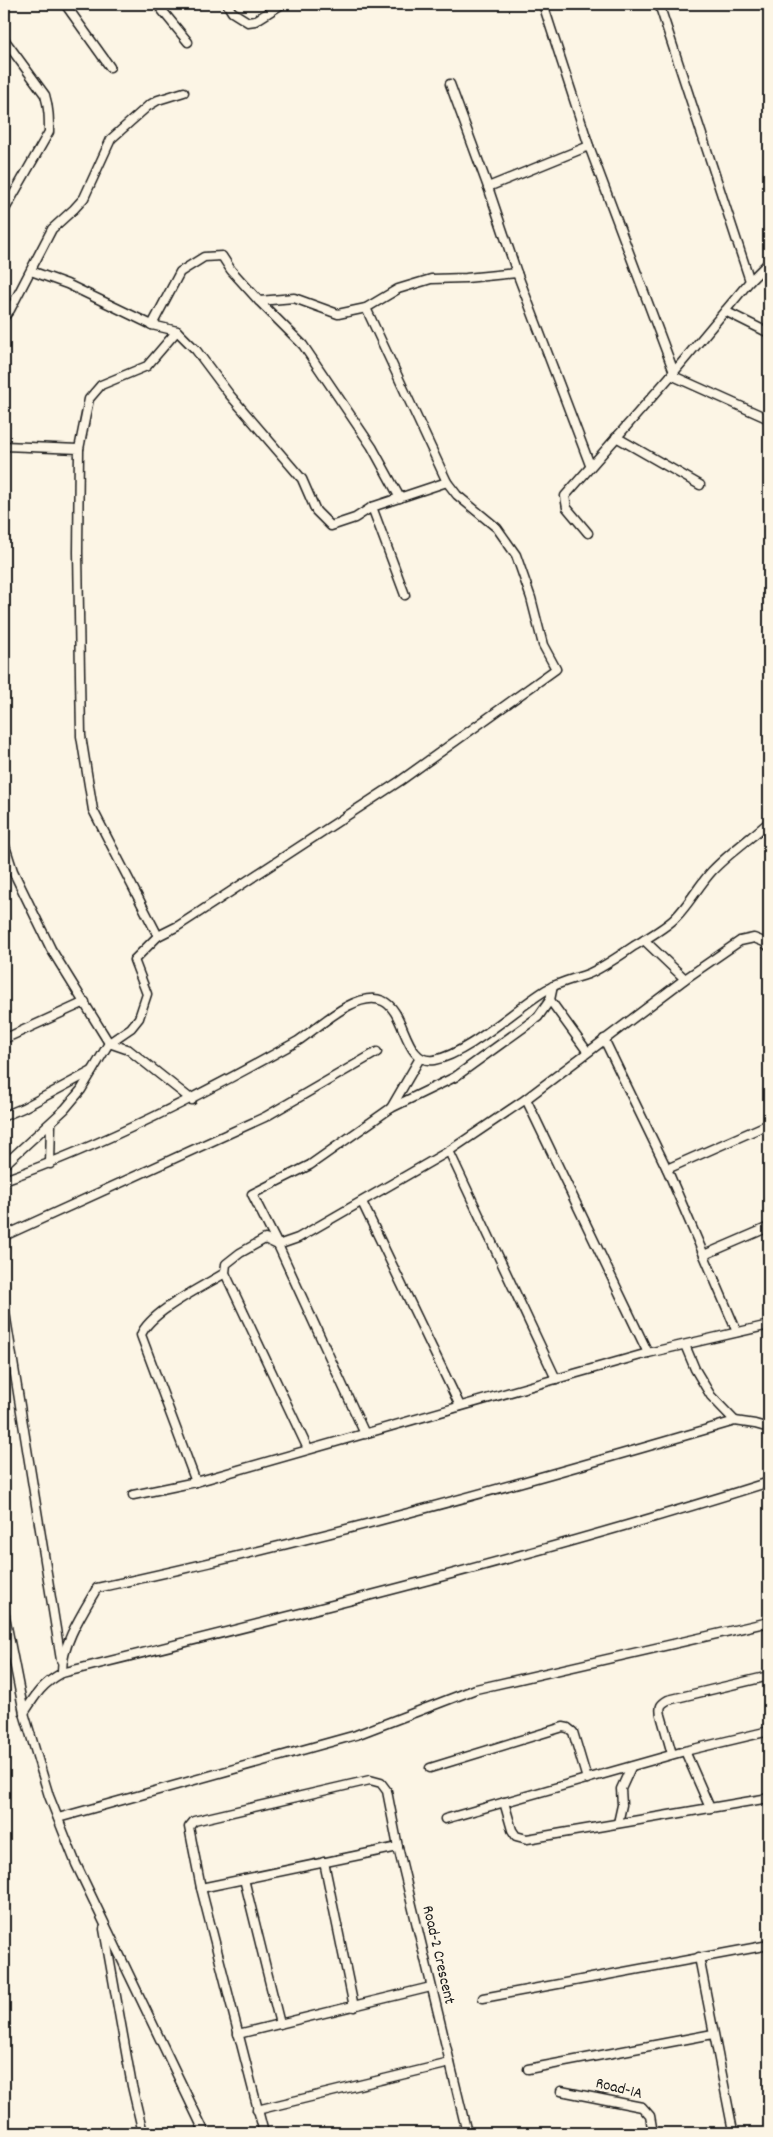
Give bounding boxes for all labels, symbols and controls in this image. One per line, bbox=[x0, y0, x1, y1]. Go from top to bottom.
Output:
street label: Road-2 Crescent bbox=[415, 1903, 461, 2007]
street label: Road-1A bbox=[593, 2072, 645, 2106]

